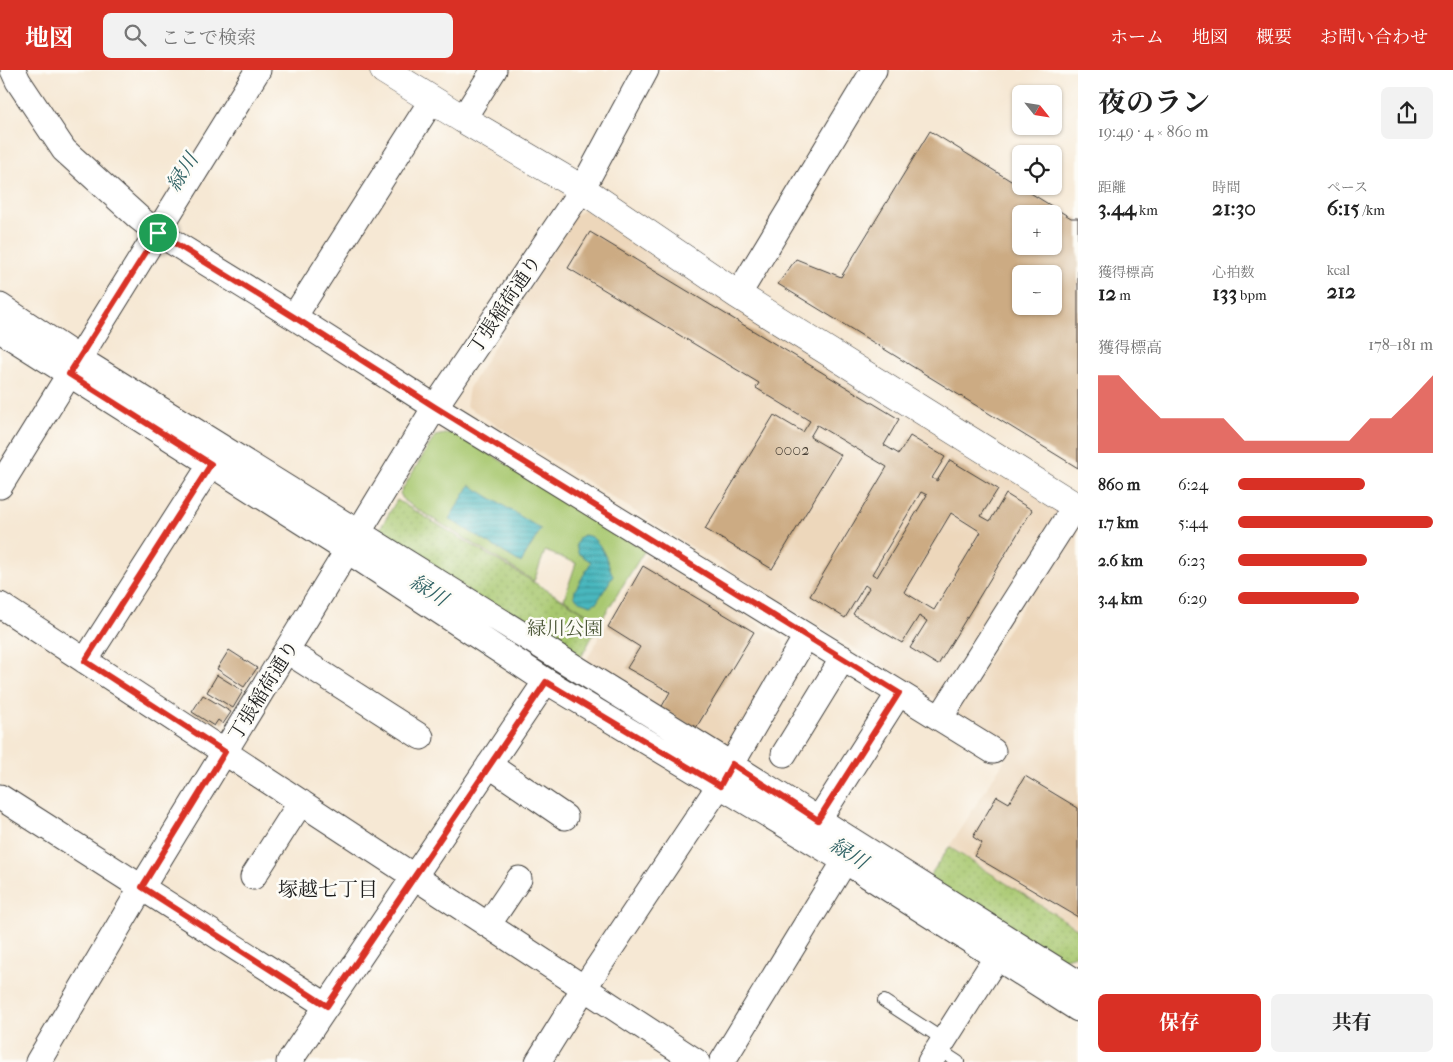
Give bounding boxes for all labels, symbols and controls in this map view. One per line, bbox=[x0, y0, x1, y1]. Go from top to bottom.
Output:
search box bbox=[103, 13, 453, 58]
icon: search bbox=[121, 21, 149, 49]
text: 地図 bbox=[25, 24, 73, 52]
text: ここで検索 bbox=[161, 27, 256, 49]
text: ホーム bbox=[1110, 27, 1164, 48]
text: 地図 bbox=[1192, 27, 1228, 48]
text: 概要 bbox=[1256, 27, 1292, 48]
text: お問い合わせ bbox=[1320, 27, 1428, 48]
north arrow bbox=[1012, 85, 1062, 135]
map controls bbox=[1012, 85, 1062, 315]
text: 夜のラン bbox=[1098, 86, 1210, 119]
button: share bbox=[1381, 87, 1433, 139]
text: 19:49 · 4 × 860 m bbox=[1098, 122, 1209, 141]
button: locate bbox=[1012, 145, 1062, 195]
water label: 緑川 bbox=[162, 148, 204, 195]
text: 距離 bbox=[1098, 179, 1126, 196]
text: 時間 bbox=[1212, 179, 1240, 196]
text: ペース bbox=[1327, 179, 1368, 196]
text: 3.44 bbox=[1098, 196, 1136, 220]
text: 21:30 bbox=[1212, 196, 1256, 220]
text: 6:15 bbox=[1327, 196, 1360, 220]
text: km bbox=[1136, 202, 1158, 219]
text: /km bbox=[1360, 202, 1385, 219]
button: + bbox=[1012, 205, 1062, 255]
pin bbox=[137, 212, 179, 254]
icon: arrive bbox=[144, 219, 172, 247]
street label: 丁張稲荷通り bbox=[464, 251, 546, 358]
text: kcal bbox=[1327, 262, 1350, 279]
text: 獲得標高 bbox=[1098, 264, 1154, 281]
text: 心拍数 bbox=[1212, 264, 1254, 281]
button: − bbox=[1012, 265, 1062, 315]
text: 212 bbox=[1327, 279, 1356, 303]
text: 12 bbox=[1098, 281, 1116, 305]
text: 133 bbox=[1212, 281, 1237, 305]
text: m bbox=[1116, 287, 1131, 304]
text: bpm bbox=[1237, 287, 1267, 304]
text: 178–181 m bbox=[1368, 335, 1433, 354]
text: 獲得標高 bbox=[1098, 338, 1162, 357]
house number: 0002 bbox=[775, 440, 809, 459]
text: 860 m bbox=[1098, 475, 1140, 494]
text: 6:24 bbox=[1178, 475, 1208, 494]
text: 1.7 km bbox=[1098, 513, 1139, 532]
text: 5:44 bbox=[1178, 513, 1208, 532]
text: 2.6 km bbox=[1098, 551, 1143, 570]
text: 6:23 bbox=[1178, 551, 1205, 570]
water label: 緑川 bbox=[406, 570, 453, 612]
text: 3.4 km bbox=[1098, 589, 1142, 608]
text: 6:29 bbox=[1178, 589, 1207, 608]
park label: 緑川公園 bbox=[527, 618, 603, 640]
street label: 丁張稲荷通り bbox=[224, 636, 303, 745]
water label: 緑川 bbox=[826, 833, 873, 875]
district label: 塚越七丁目 bbox=[278, 878, 378, 901]
button: 保存 bbox=[1098, 994, 1261, 1052]
button: 共有 bbox=[1271, 994, 1433, 1052]

